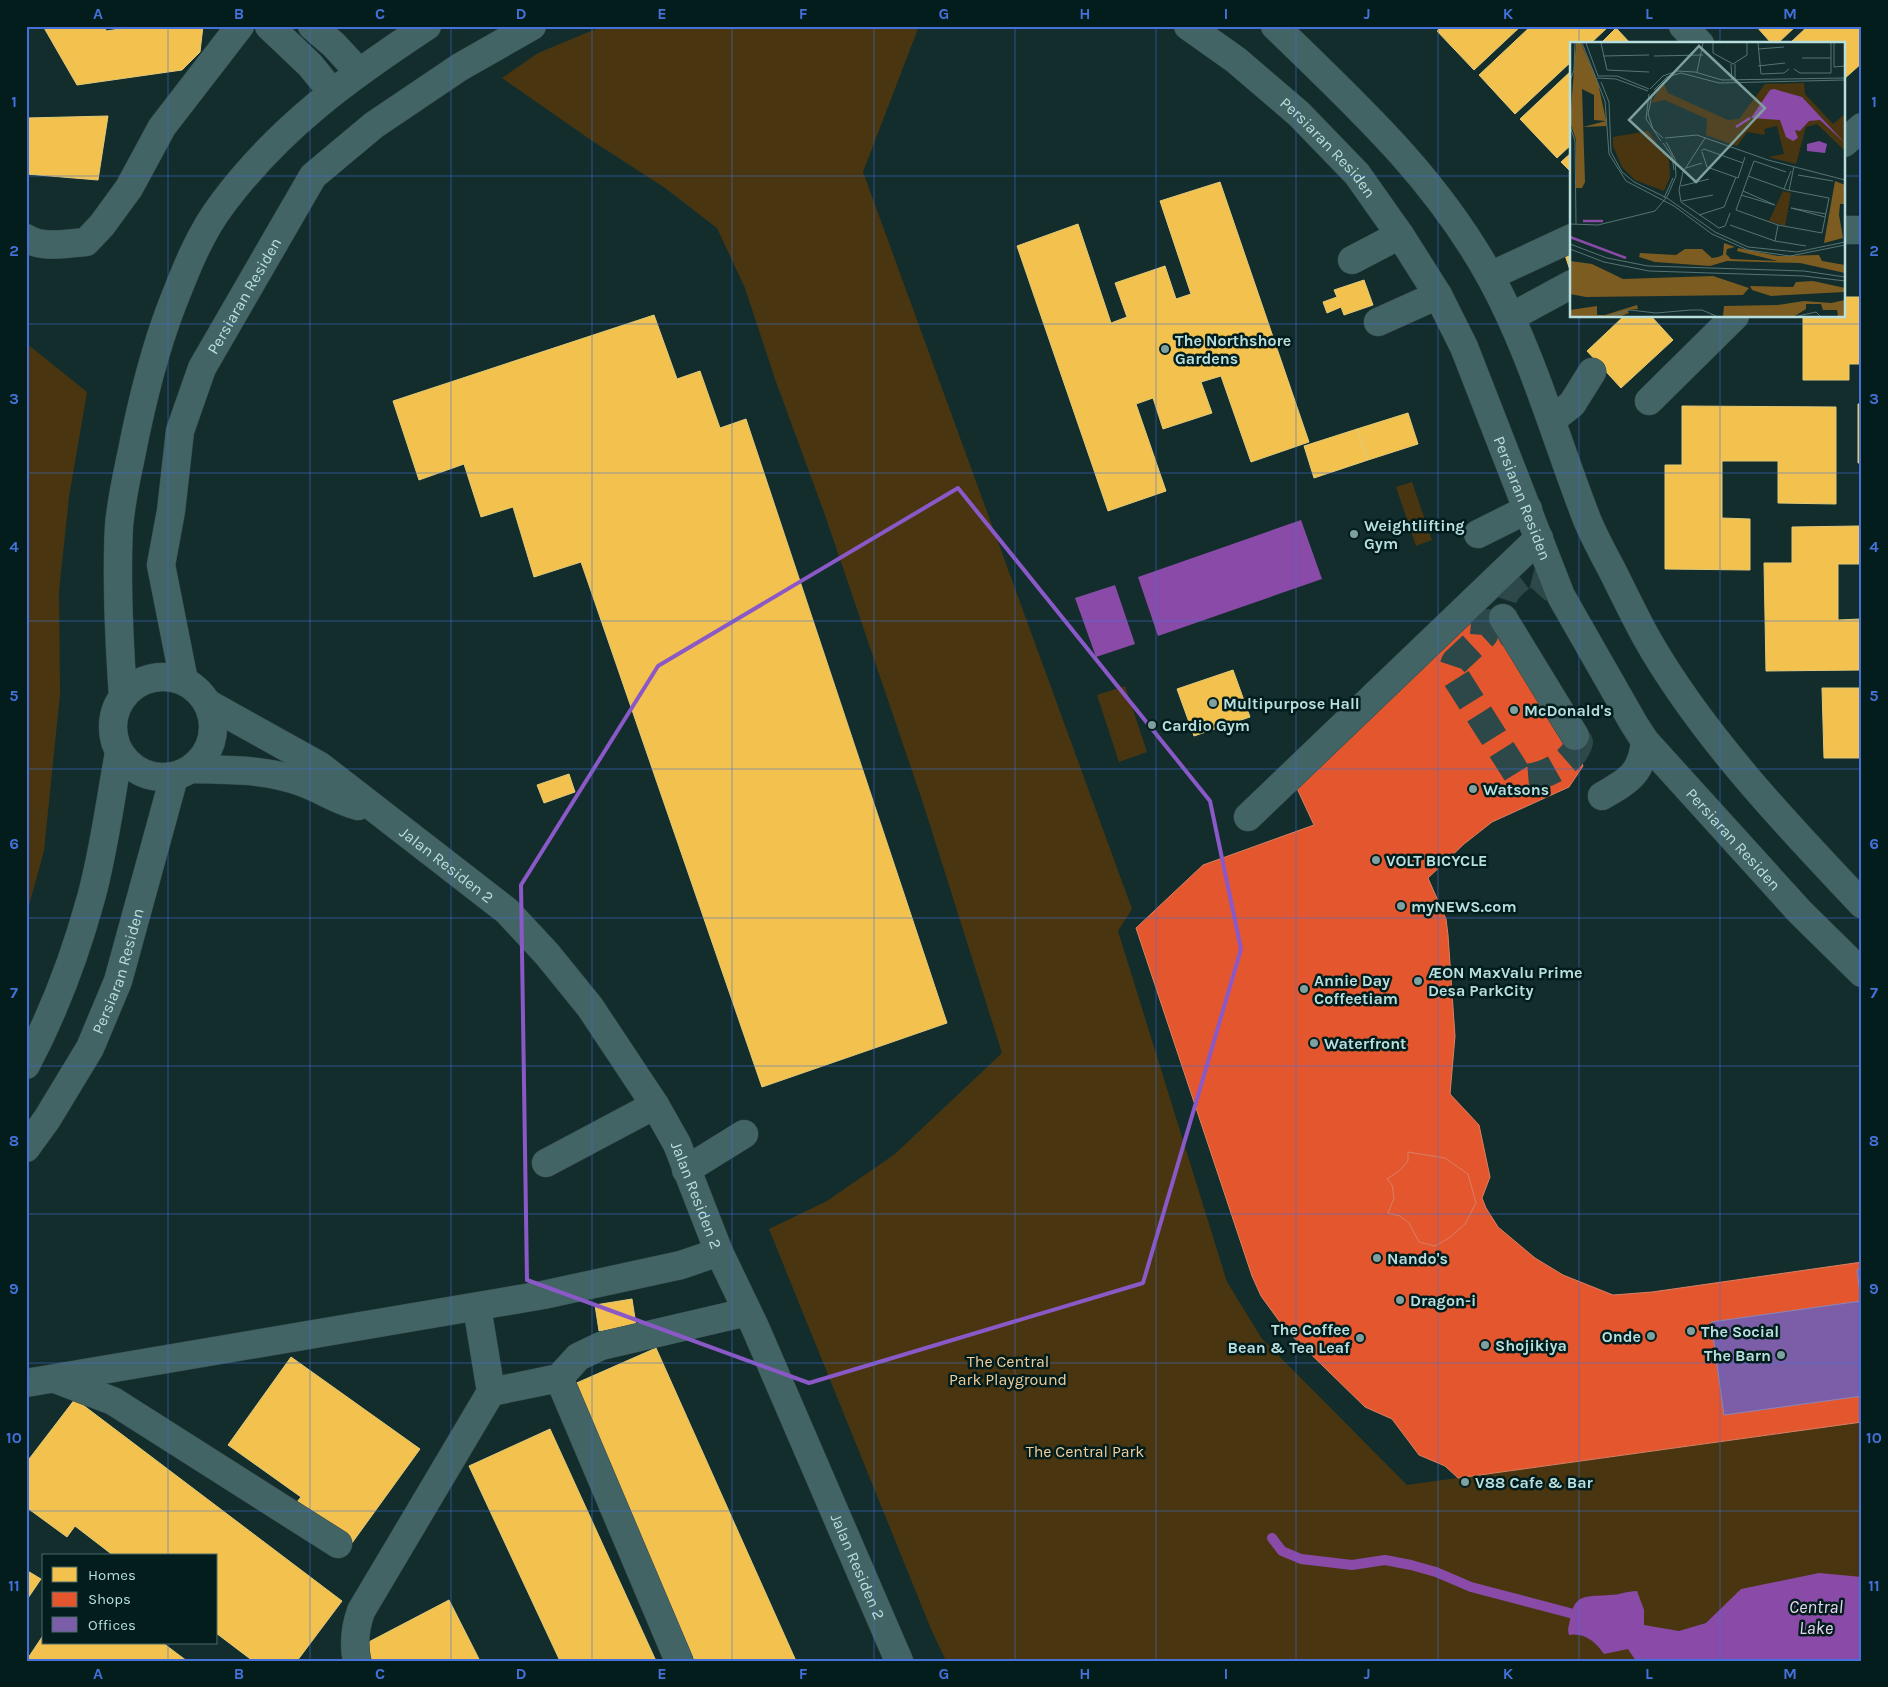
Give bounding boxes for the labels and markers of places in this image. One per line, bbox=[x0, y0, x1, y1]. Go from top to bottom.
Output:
place label: The Northshore Gardens bbox=[1175, 331, 1291, 368]
marker: The Northshore Gardens bbox=[1159, 343, 1171, 355]
place label: Weightlifting Gym bbox=[1364, 516, 1465, 553]
marker: Weightlifting Gym bbox=[1348, 528, 1360, 540]
place label: Multipurpose Hall bbox=[1223, 694, 1360, 713]
marker: Multipurpose Hall bbox=[1207, 697, 1219, 709]
place label: McDonald's bbox=[1524, 701, 1612, 720]
marker: McDonald's bbox=[1508, 704, 1520, 716]
place label: Cardio Gym bbox=[1162, 716, 1250, 735]
marker: Cardio Gym bbox=[1146, 719, 1158, 731]
place label: Watsons bbox=[1483, 780, 1549, 799]
marker: Watsons bbox=[1467, 783, 1479, 795]
place label: VOLT BICYCLE bbox=[1386, 851, 1487, 870]
marker: VOLT BICYCLE bbox=[1370, 854, 1382, 866]
place label: myNEWS.com bbox=[1411, 897, 1517, 916]
marker: myNEWS.com bbox=[1395, 900, 1407, 912]
place label: ÆON MaxValu Prime Desa ParkCity bbox=[1428, 963, 1583, 1000]
place label: Annie Day Coffeetiam bbox=[1314, 971, 1398, 1008]
marker: ÆON MaxValu Prime Desa ParkCity bbox=[1412, 975, 1424, 987]
marker: Annie Day Coffeetiam bbox=[1298, 983, 1310, 995]
place label: Waterfront bbox=[1324, 1034, 1406, 1053]
marker: Waterfront bbox=[1308, 1037, 1320, 1049]
place label: Nando's bbox=[1387, 1249, 1448, 1268]
marker: Nando's bbox=[1371, 1252, 1383, 1264]
place label: Dragon-i bbox=[1410, 1291, 1476, 1310]
marker: Dragon-i bbox=[1394, 1294, 1406, 1306]
place label: The Coffee Bean & Tea Leaf bbox=[1228, 1320, 1350, 1357]
place label: The Social bbox=[1701, 1322, 1779, 1341]
marker: The Social bbox=[1685, 1325, 1697, 1337]
place label: Onde bbox=[1602, 1327, 1641, 1346]
marker: Onde bbox=[1645, 1330, 1657, 1342]
marker: The Coffee Bean & Tea Leaf bbox=[1354, 1332, 1366, 1344]
place label: Shojikiya bbox=[1495, 1336, 1567, 1355]
marker: Shojikiya bbox=[1479, 1339, 1491, 1351]
place label: The Barn bbox=[1704, 1346, 1771, 1365]
marker: The Barn bbox=[1775, 1349, 1787, 1361]
place label: V88 Cafe & Bar bbox=[1475, 1473, 1593, 1492]
marker: V88 Cafe & Bar bbox=[1459, 1476, 1471, 1488]

